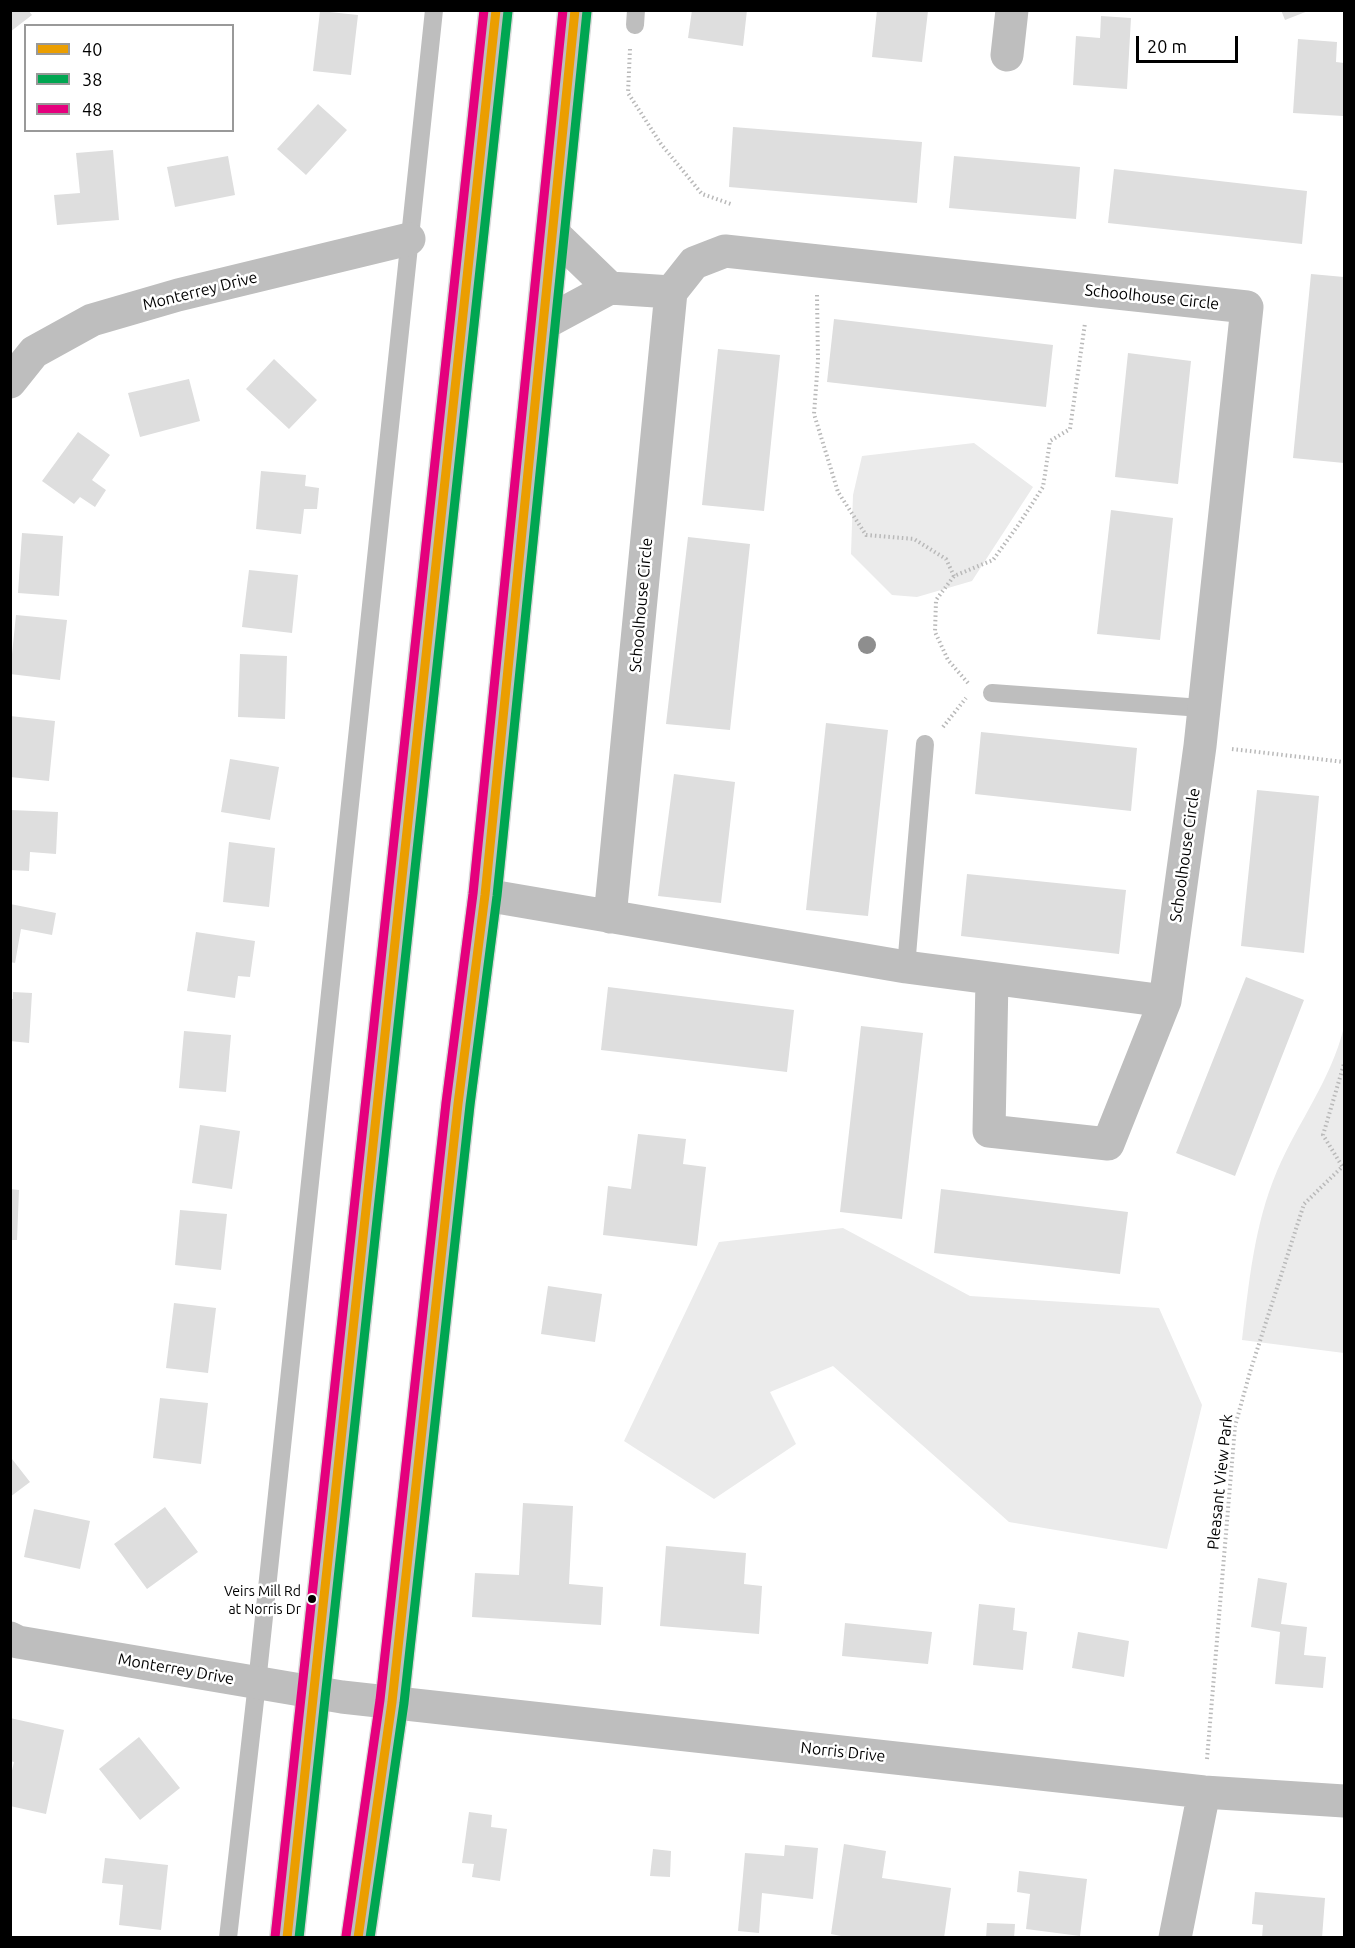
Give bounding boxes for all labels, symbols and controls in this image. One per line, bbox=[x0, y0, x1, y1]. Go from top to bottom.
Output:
legend bbox=[24, 24, 234, 132]
scale bar bbox=[1139, 24, 1241, 62]
text: 20 m bbox=[1147, 36, 1187, 56]
text: 40 bbox=[82, 39, 102, 59]
text: 38 bbox=[82, 69, 102, 89]
text: 48 bbox=[82, 99, 102, 119]
street label: Monterrey Drive bbox=[141, 267, 259, 315]
street label: Schoolhouse Circle bbox=[1084, 280, 1220, 314]
street label: Schoolhouse Circle bbox=[626, 537, 656, 673]
street label: Schoolhouse Circle bbox=[1166, 787, 1204, 923]
street label: Pleasant View Park bbox=[1203, 1413, 1237, 1551]
place label: Veirs Mill Rd at Norris Dr bbox=[224, 1583, 301, 1616]
marker: Veirs Mill Rd at Norris Dr bbox=[306, 1593, 318, 1605]
street label: Monterrey Drive bbox=[116, 1649, 236, 1689]
street label: Norris Drive bbox=[800, 1738, 886, 1766]

